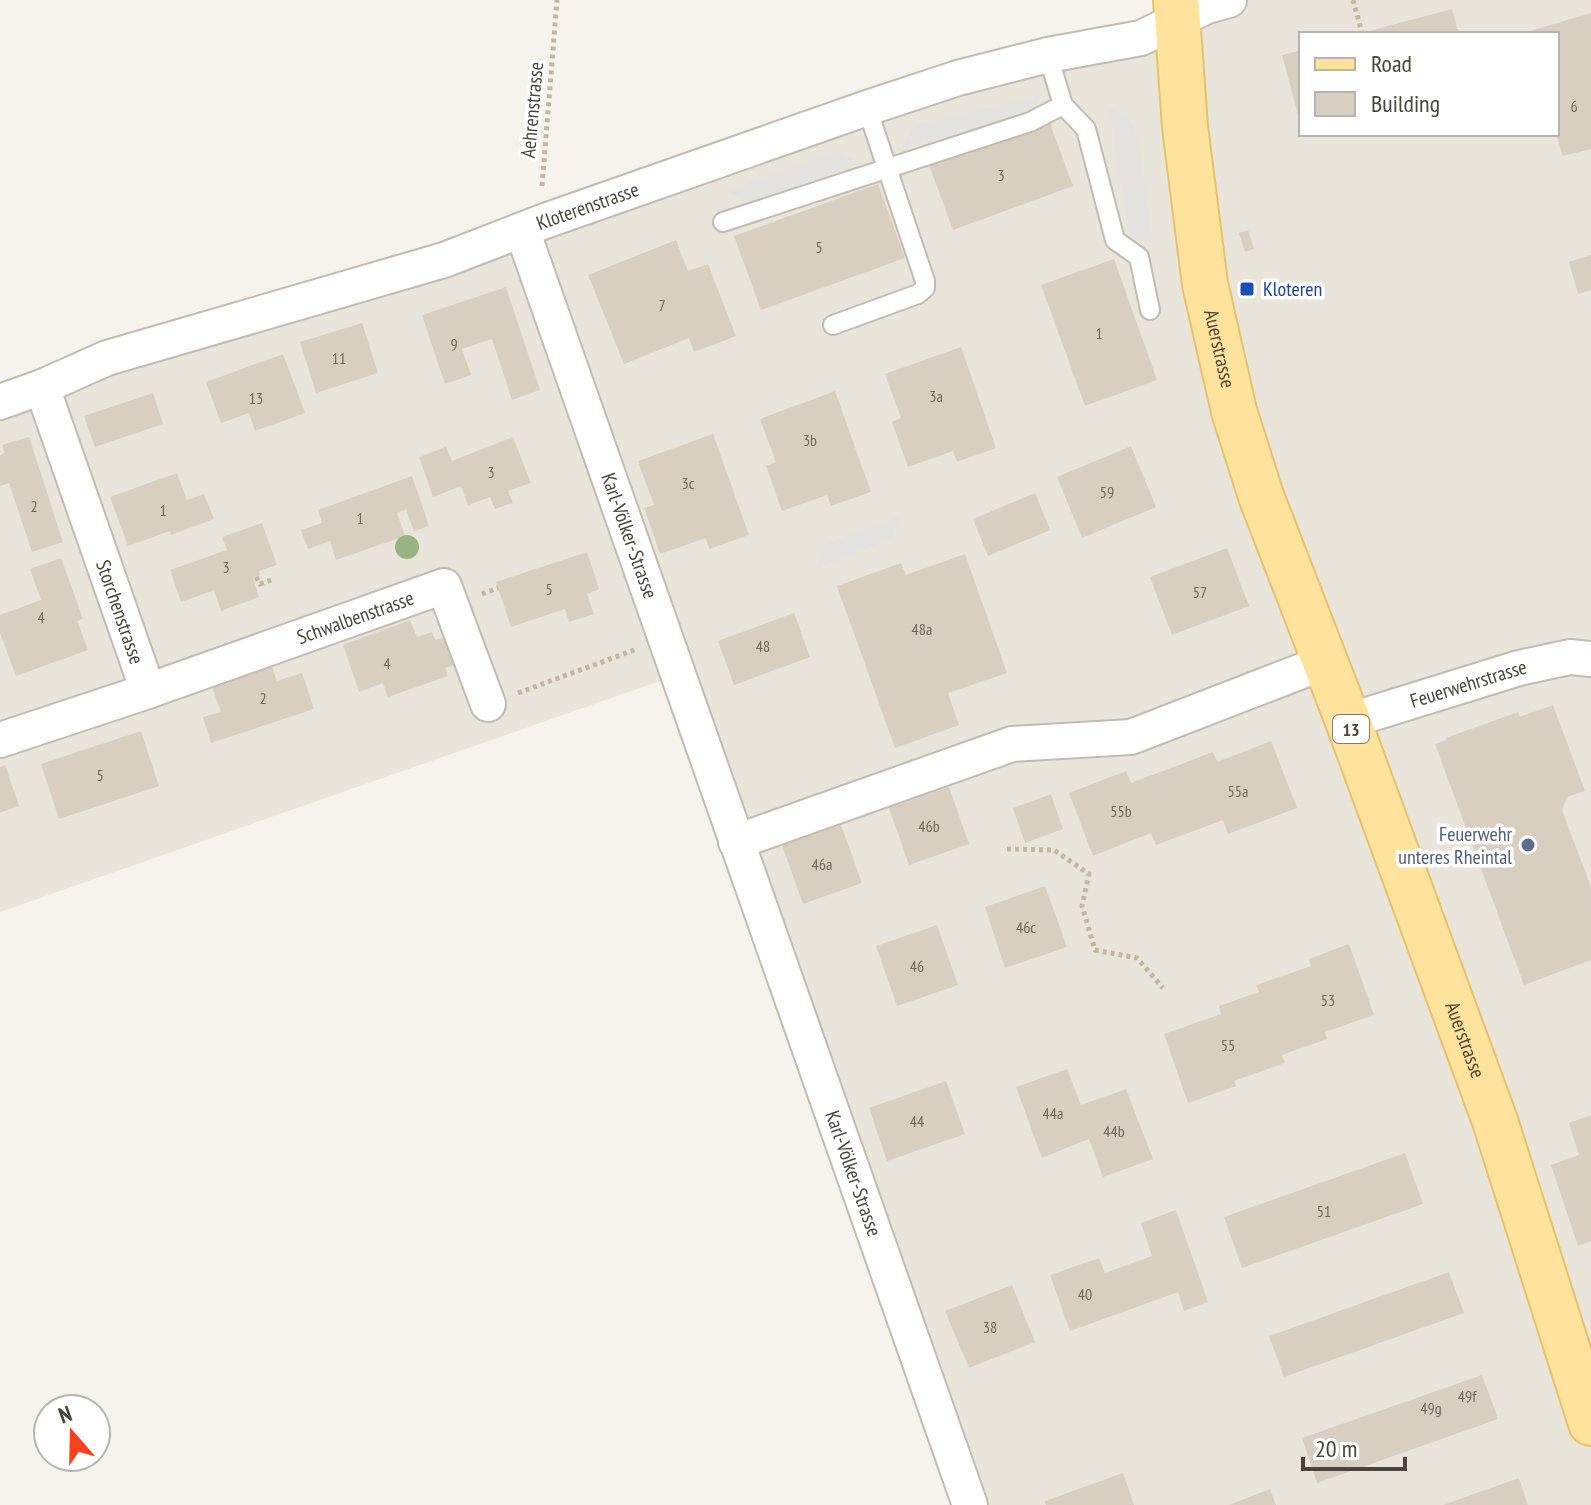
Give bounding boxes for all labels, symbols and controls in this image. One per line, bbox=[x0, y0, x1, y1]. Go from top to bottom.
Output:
legend bbox=[1299, 32, 1559, 136]
text: Road bbox=[1371, 48, 1412, 79]
street label: Aehrenstrasse bbox=[515, 61, 549, 159]
text: Building bbox=[1371, 88, 1440, 119]
house number: 6 bbox=[1570, 96, 1578, 116]
house number: 3 bbox=[997, 165, 1005, 185]
street label: Kloterenstrasse bbox=[532, 176, 642, 236]
house number: 5 bbox=[815, 237, 823, 257]
place label: Kloteren bbox=[1263, 276, 1322, 302]
marker: Kloteren bbox=[1238, 280, 1256, 298]
house number: 7 bbox=[658, 295, 666, 315]
street label: Auerstrasse bbox=[1198, 307, 1241, 390]
house number: 1 bbox=[1095, 323, 1103, 343]
house number: 9 bbox=[450, 334, 458, 354]
house number: 11 bbox=[332, 348, 346, 368]
house number: 3a bbox=[929, 386, 943, 406]
house number: 13 bbox=[249, 388, 263, 408]
house number: 3b bbox=[803, 430, 817, 450]
house number: 3 bbox=[487, 462, 495, 482]
street label: Karl-Völker-Strasse bbox=[595, 469, 663, 602]
house number: 3c bbox=[682, 473, 695, 493]
house number: 59 bbox=[1100, 482, 1114, 502]
house number: 2 bbox=[30, 496, 38, 516]
house number: 1 bbox=[159, 500, 167, 520]
house number: 1 bbox=[356, 508, 364, 528]
street label: Storchenstrasse bbox=[90, 556, 150, 668]
house number: 3 bbox=[222, 557, 230, 577]
house number: 5 bbox=[545, 579, 553, 599]
house number: 57 bbox=[1193, 582, 1207, 602]
street label: Schwalbenstrasse bbox=[293, 585, 417, 650]
house number: 4 bbox=[37, 607, 45, 627]
house number: 48a bbox=[912, 619, 932, 639]
house number: 48 bbox=[756, 636, 770, 656]
house number: 4 bbox=[383, 653, 391, 673]
street label: Feuerwehrstrasse bbox=[1407, 654, 1529, 714]
house number: 2 bbox=[259, 688, 267, 708]
road number: 13 bbox=[1333, 715, 1369, 743]
house number: 5 bbox=[96, 765, 104, 785]
house number: 55a bbox=[1228, 781, 1248, 801]
house number: 55b bbox=[1110, 801, 1132, 821]
house number: 46b bbox=[918, 816, 940, 836]
place label: Feuerwehr unteres Rheintal bbox=[1398, 821, 1513, 870]
marker: Feuerwehr unteres Rheintal bbox=[1519, 836, 1537, 854]
house number: 46a bbox=[812, 854, 832, 874]
house number: 46c bbox=[1016, 917, 1036, 937]
house number: 46 bbox=[910, 956, 924, 976]
house number: 53 bbox=[1321, 990, 1335, 1010]
street label: Auerstrasse bbox=[1439, 998, 1491, 1082]
house number: 55 bbox=[1221, 1035, 1235, 1055]
house number: 44a bbox=[1043, 1103, 1063, 1123]
street label: Karl-Völker-Strasse bbox=[819, 1107, 888, 1240]
house number: 44 bbox=[910, 1111, 924, 1131]
house number: 44b bbox=[1103, 1121, 1125, 1141]
house number: 51 bbox=[1317, 1201, 1331, 1221]
house number: 40 bbox=[1078, 1284, 1092, 1304]
house number: 38 bbox=[983, 1317, 997, 1337]
house number: 49f bbox=[1458, 1386, 1477, 1406]
north arrow bbox=[32, 1393, 112, 1473]
house number: 49g bbox=[1420, 1398, 1442, 1418]
text: N bbox=[55, 1399, 76, 1429]
scale bar bbox=[1303, 1421, 1405, 1471]
text: 20 m bbox=[1315, 1433, 1357, 1464]

